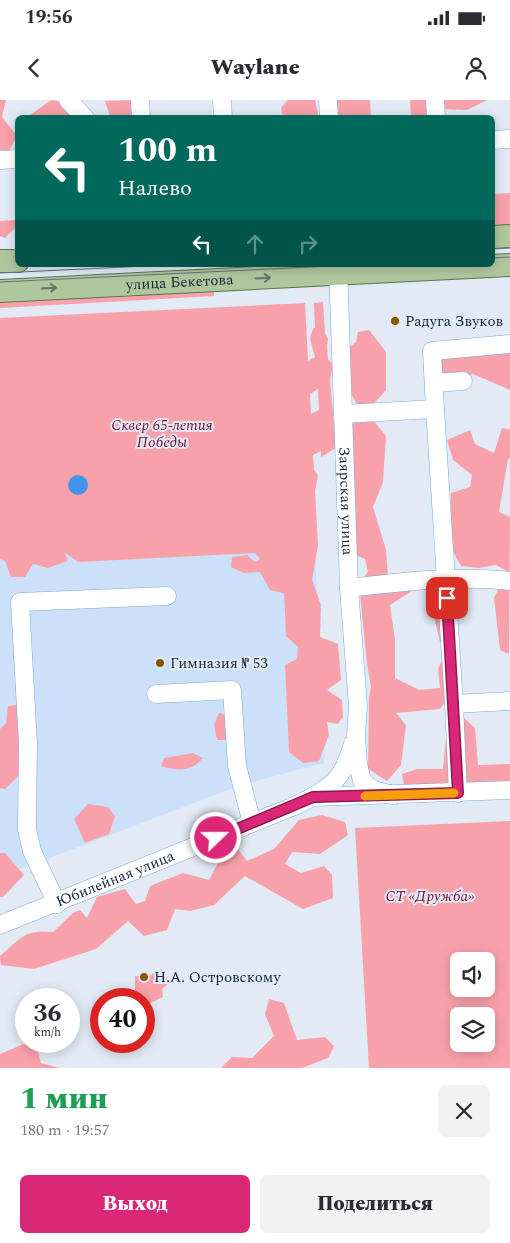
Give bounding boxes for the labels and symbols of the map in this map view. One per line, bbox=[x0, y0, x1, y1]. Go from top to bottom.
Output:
street label: улица Бекетова bbox=[124, 268, 235, 296]
one-way arrow bbox=[255, 273, 271, 282]
one-way arrow bbox=[40, 284, 56, 293]
place label: Радуга Звуков bbox=[405, 310, 504, 333]
marker: Радуга Звуков bbox=[389, 315, 401, 327]
park label: Сквер 65-летия Победы bbox=[111, 414, 213, 454]
street label: Заярская улица bbox=[333, 446, 359, 556]
pin bbox=[426, 577, 468, 619]
place label: Гимназия № 53 bbox=[170, 652, 268, 675]
marker: Гимназия № 53 bbox=[154, 657, 166, 669]
position arrow bbox=[189, 811, 241, 863]
street label: Юбилейная улица bbox=[52, 844, 178, 913]
park label: СТ «Дружба» bbox=[386, 885, 475, 908]
place label: Н.А. Островскому bbox=[154, 966, 281, 989]
marker: Н.А. Островскому bbox=[138, 971, 150, 983]
speed limit sign: 40 bbox=[90, 988, 155, 1053]

